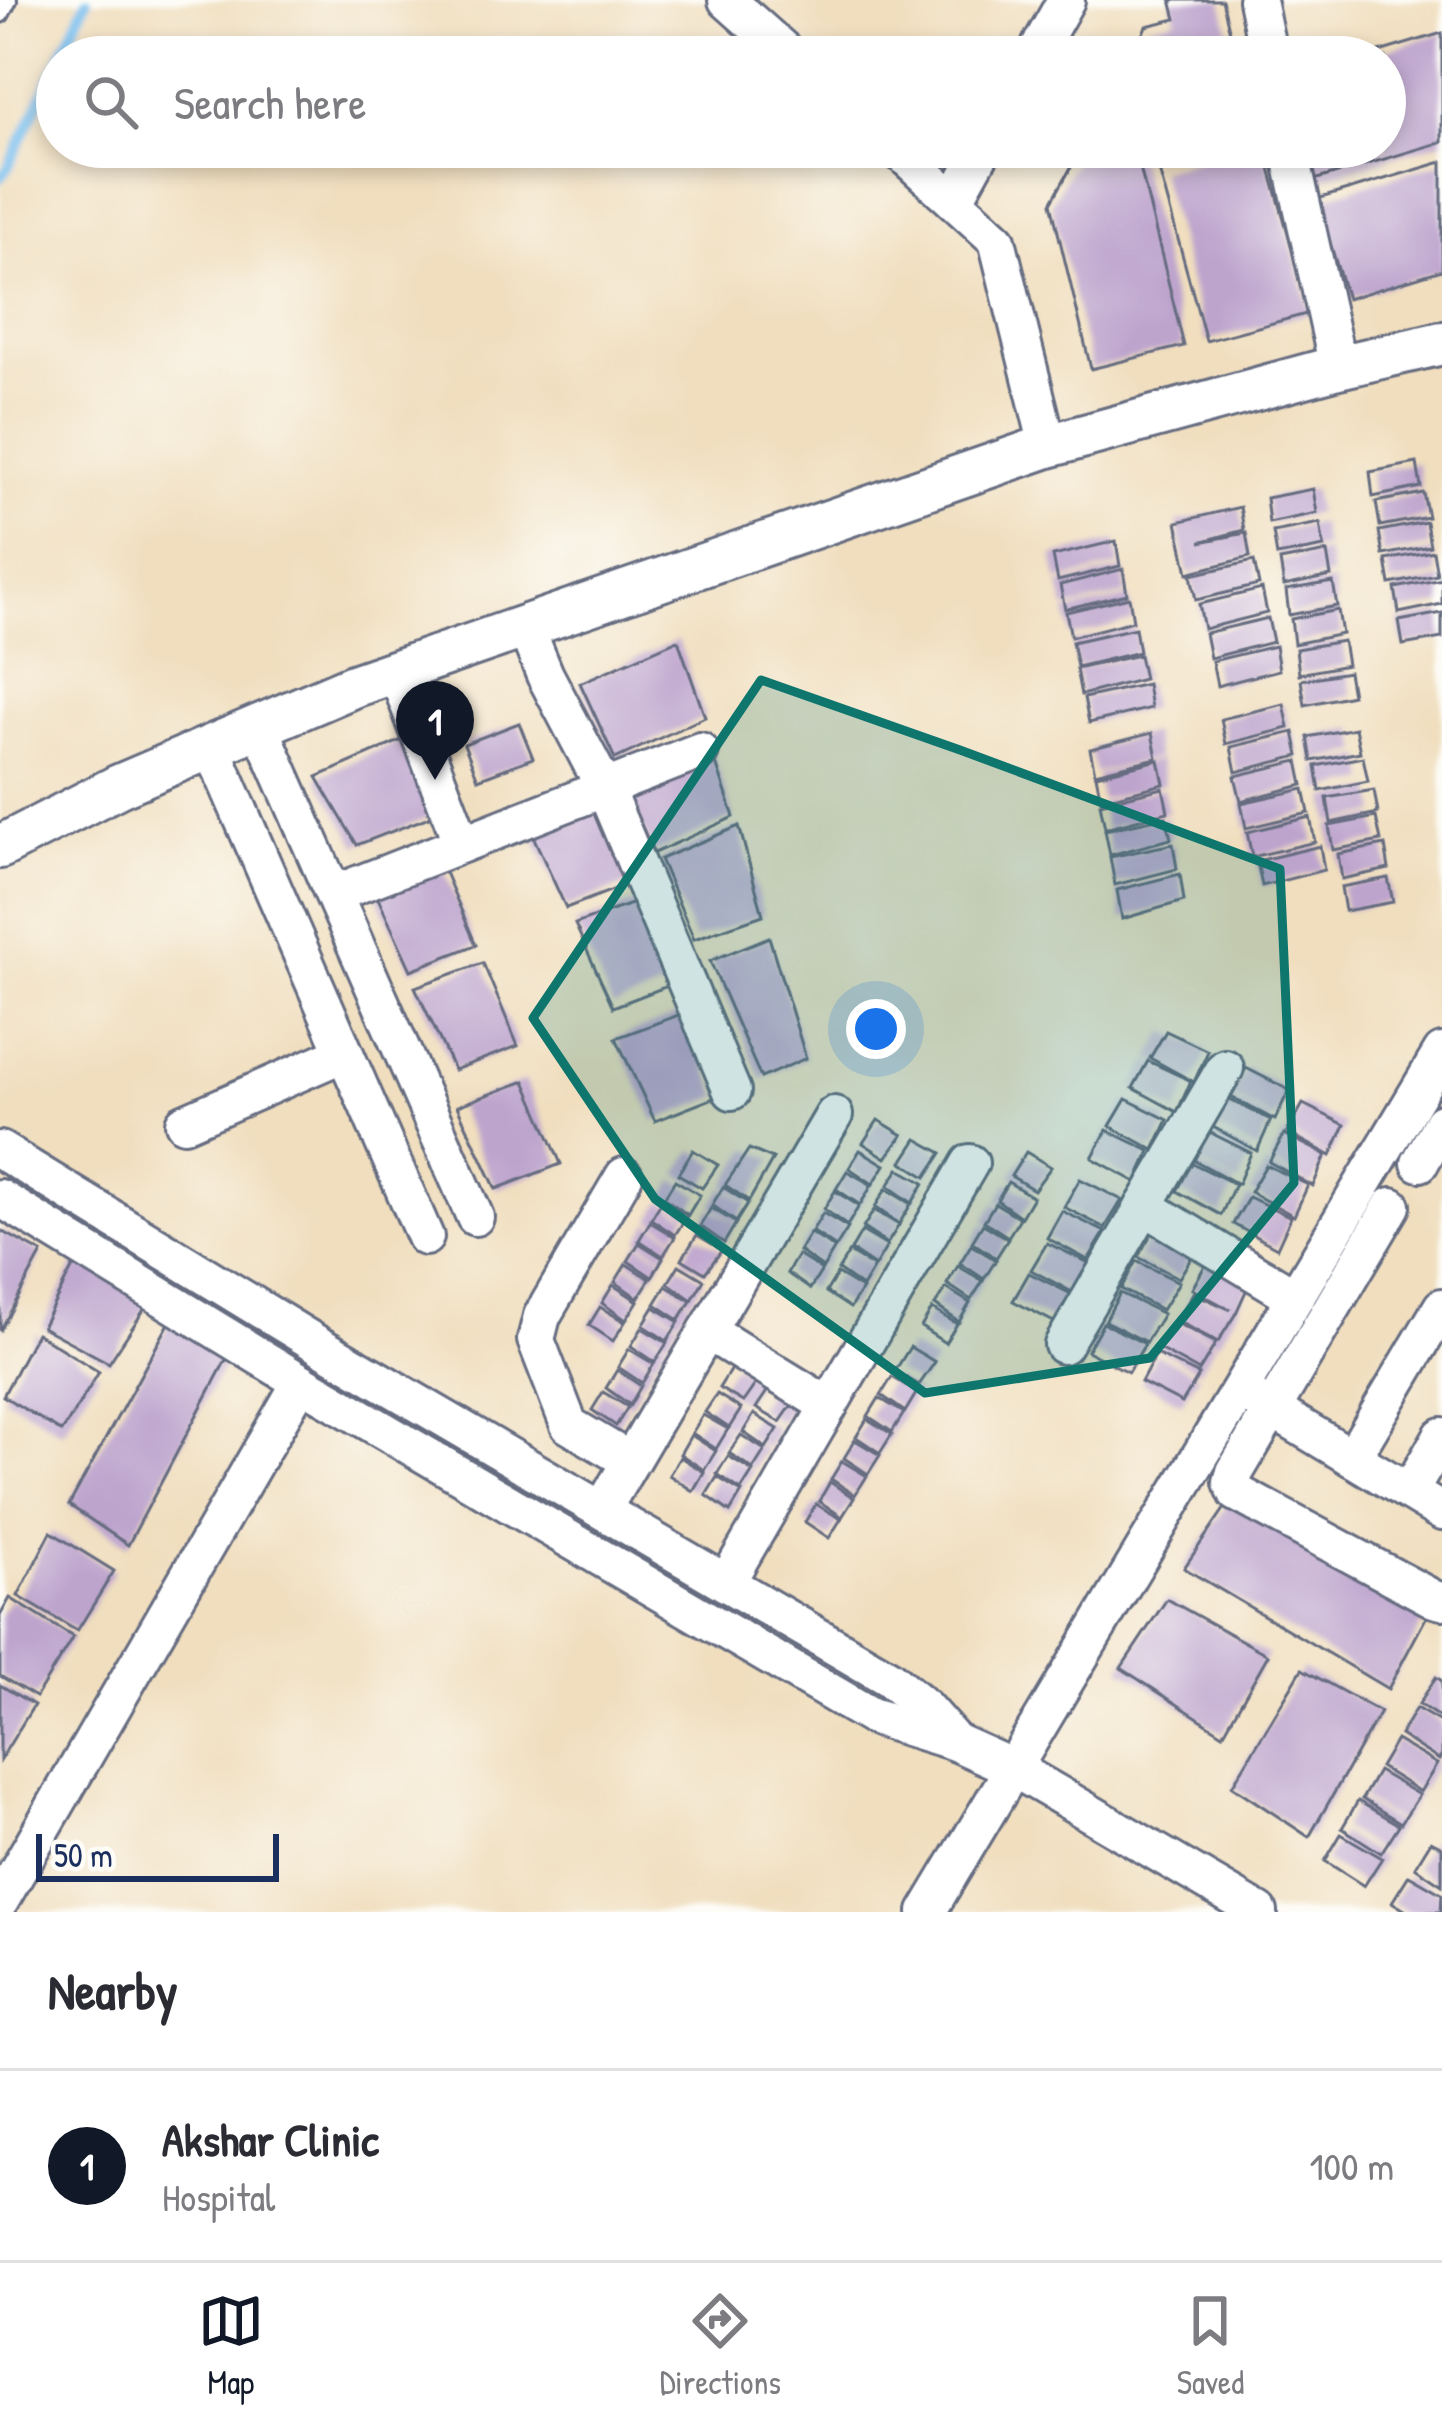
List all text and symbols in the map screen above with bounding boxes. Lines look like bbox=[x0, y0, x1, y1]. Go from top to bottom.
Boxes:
search box bbox=[36, 36, 1406, 168]
icon: search bbox=[78, 69, 144, 135]
text: Search here bbox=[174, 72, 366, 133]
pin: 1 bbox=[396, 681, 474, 780]
your location bbox=[846, 999, 906, 1059]
scale bar bbox=[36, 1828, 279, 1881]
text: 50 m bbox=[54, 1833, 113, 1877]
text: Nearby bbox=[48, 1956, 178, 2025]
text: Akshar Clinic bbox=[162, 2109, 379, 2170]
text: 1 bbox=[80, 2139, 94, 2192]
text: 100 m bbox=[1309, 2139, 1394, 2192]
text: Hospital bbox=[162, 2170, 276, 2223]
tab: Map bbox=[198, 2288, 264, 2404]
tab: Directions bbox=[660, 2288, 781, 2404]
tab: Saved bbox=[1177, 2288, 1244, 2404]

